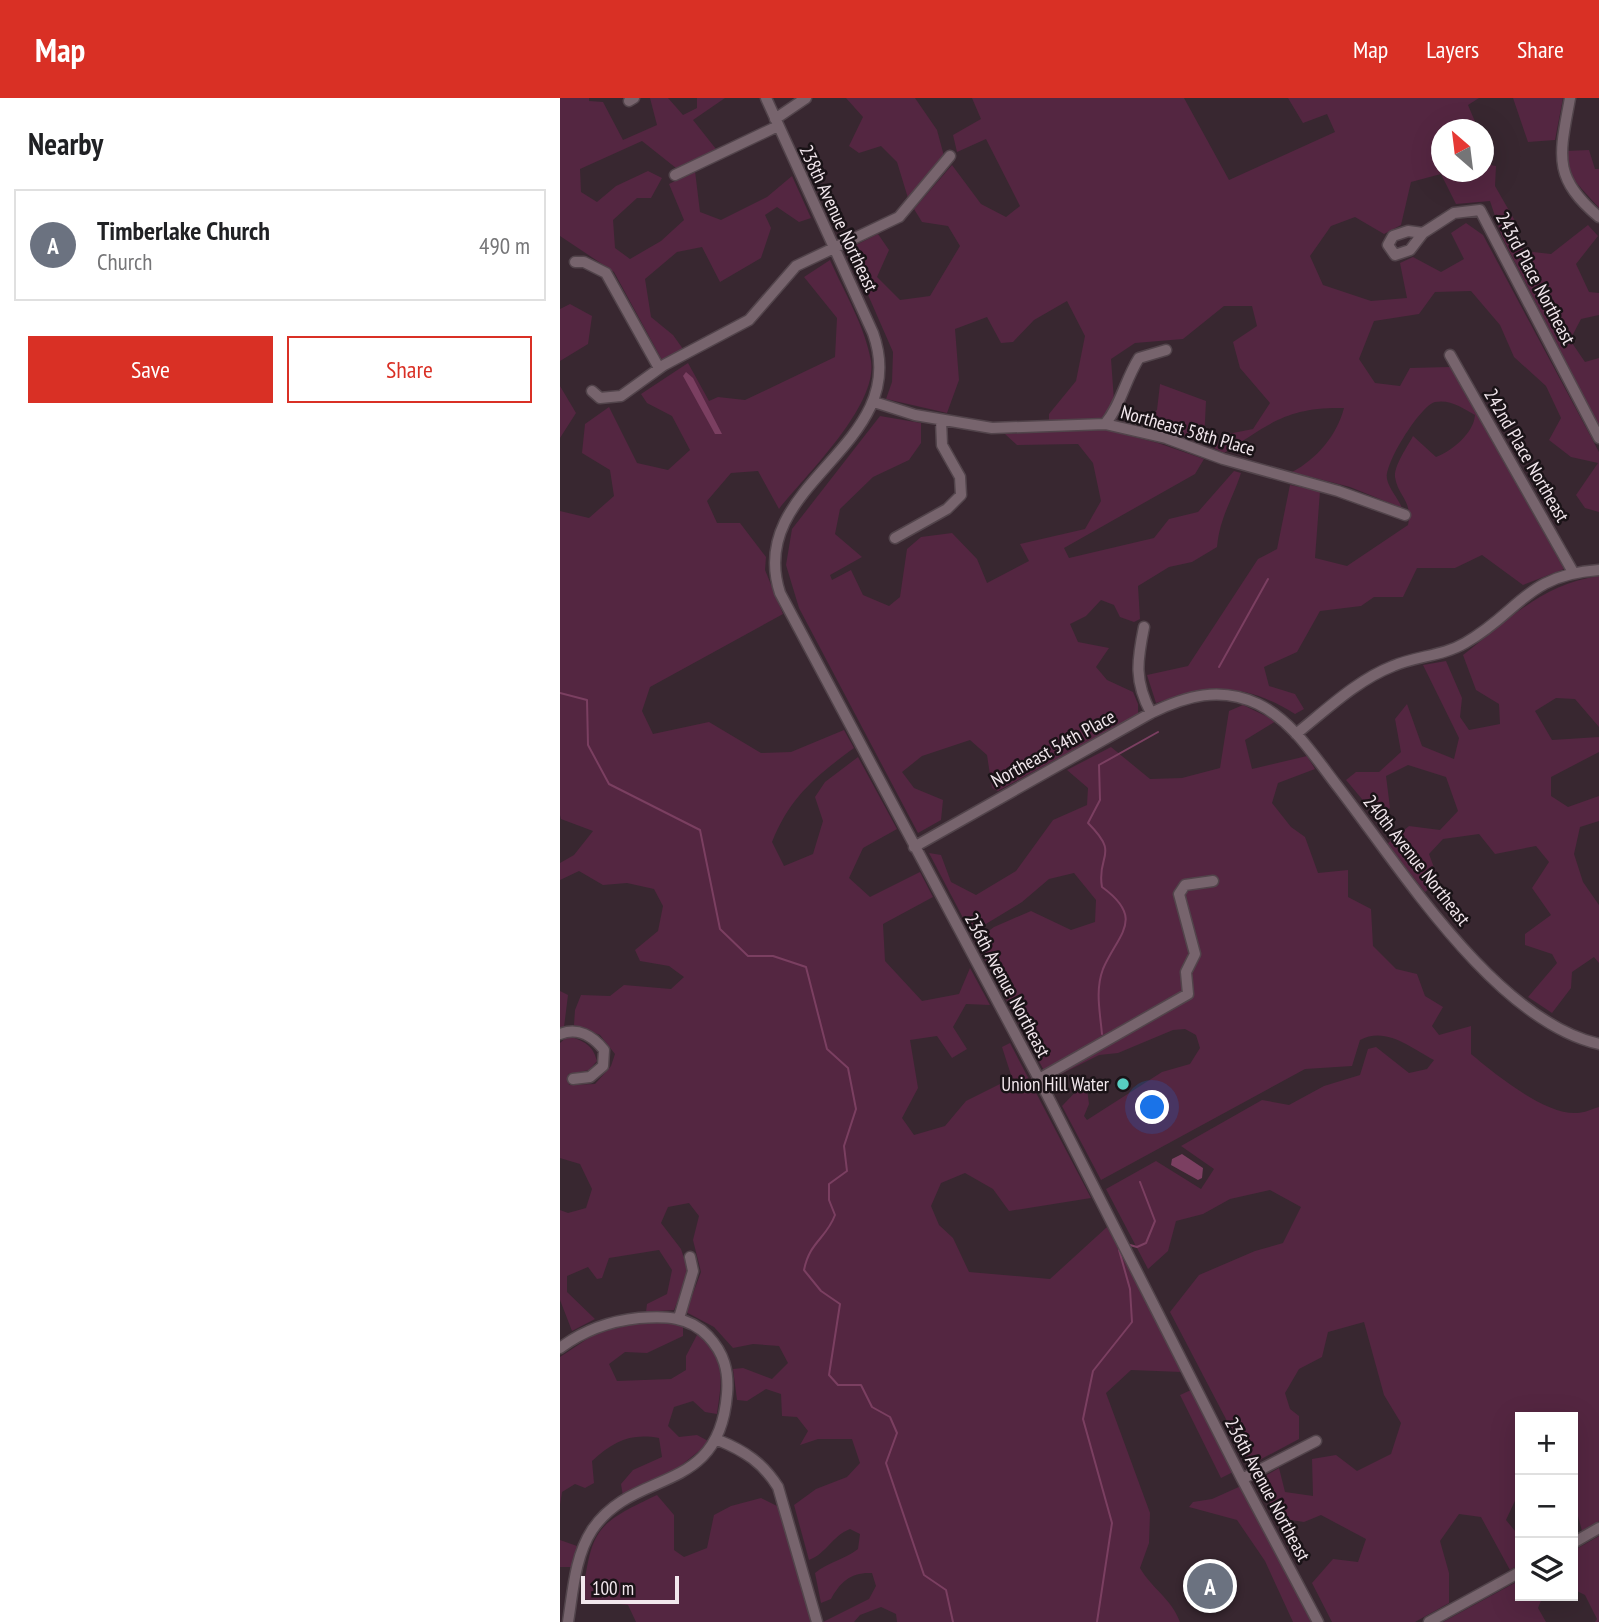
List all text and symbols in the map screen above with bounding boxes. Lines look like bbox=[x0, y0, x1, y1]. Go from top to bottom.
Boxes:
text: Map bbox=[35, 28, 85, 71]
text: Map bbox=[1353, 34, 1388, 65]
text: Layers bbox=[1426, 34, 1479, 65]
text: Share bbox=[1517, 34, 1564, 65]
north arrow bbox=[1431, 119, 1494, 182]
text: Nearby bbox=[28, 124, 103, 163]
street label: 238th Avenue Northeast bbox=[794, 141, 884, 296]
street label: 243rd Place Northeast bbox=[1491, 208, 1581, 349]
text: Timberlake Church bbox=[97, 214, 270, 247]
text: A bbox=[47, 231, 59, 260]
text: 490 m bbox=[479, 231, 530, 260]
text: Church bbox=[97, 247, 152, 276]
button: Save bbox=[28, 336, 273, 403]
button: Share bbox=[287, 336, 532, 403]
street label: 242nd Place Northeast bbox=[1479, 384, 1575, 527]
street label: Northeast 58th Place bbox=[1118, 399, 1258, 461]
street label: Northeast 54th Place bbox=[987, 704, 1119, 792]
street label: 240th Avenue Northeast bbox=[1358, 790, 1476, 931]
street label: 236th Avenue Northeast bbox=[960, 909, 1056, 1062]
place label: Union Hill Water bbox=[1001, 1072, 1110, 1096]
marker: Union Hill Water bbox=[1115, 1076, 1131, 1092]
your location bbox=[1135, 1090, 1169, 1124]
map controls bbox=[1515, 1412, 1578, 1601]
button: + bbox=[1515, 1412, 1578, 1475]
street label: 236th Avenue Northeast bbox=[1220, 1413, 1316, 1566]
button: − bbox=[1515, 1475, 1578, 1538]
button: layers bbox=[1515, 1538, 1578, 1601]
pin: A bbox=[1187, 1560, 1233, 1612]
scale bar bbox=[581, 1573, 679, 1605]
text: 100 m bbox=[592, 1576, 634, 1600]

